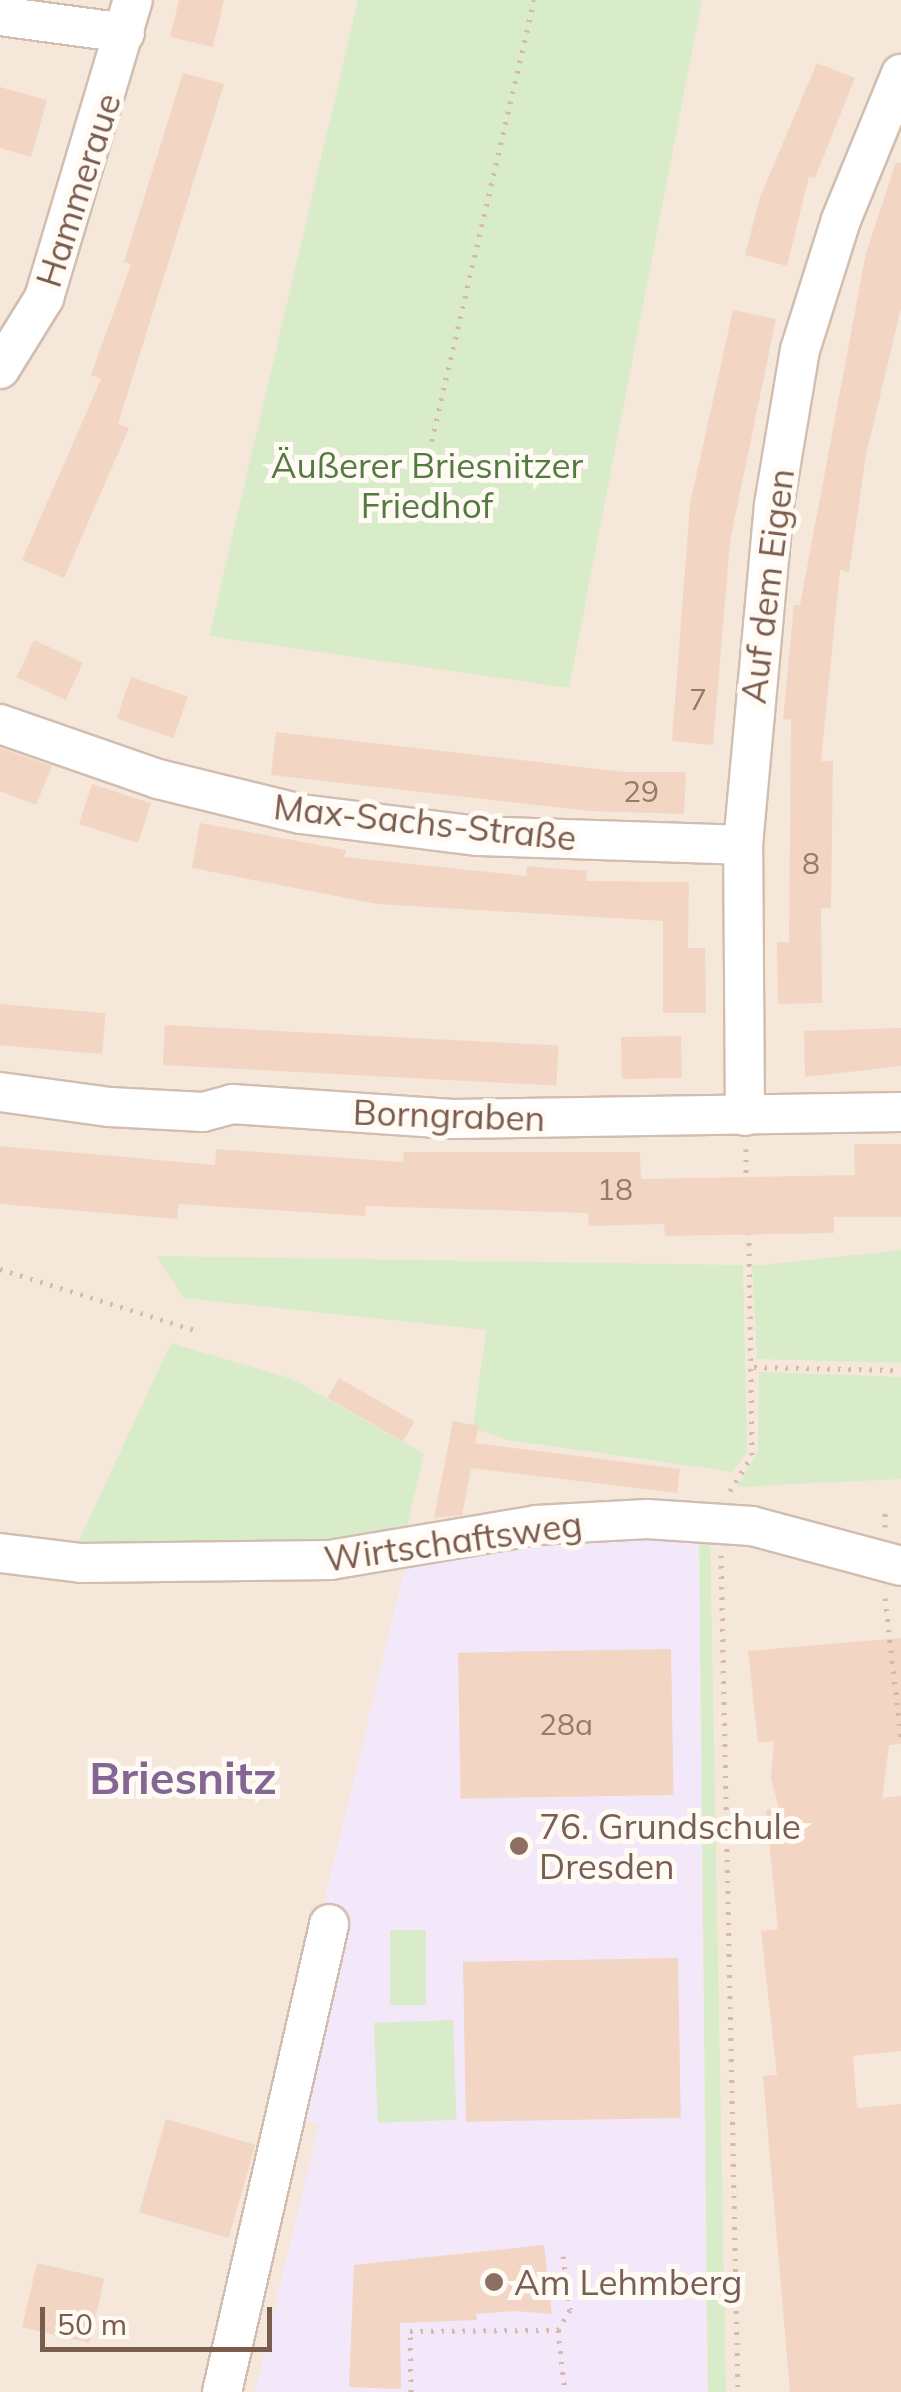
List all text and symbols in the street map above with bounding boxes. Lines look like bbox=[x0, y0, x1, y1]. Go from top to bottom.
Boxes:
street label: Hammeraue bbox=[27, 88, 129, 292]
park label: Äußerer Briesnitzer Friedhof bbox=[271, 444, 583, 526]
street label: Auf dem Eigen bbox=[732, 466, 802, 706]
house number: 7 bbox=[689, 681, 707, 717]
house number: 29 bbox=[623, 773, 659, 809]
street label: Max-Sachs-Straße bbox=[272, 785, 578, 859]
house number: 8 bbox=[802, 845, 820, 881]
street label: Borngraben bbox=[352, 1091, 546, 1139]
house number: 18 bbox=[597, 1171, 633, 1207]
street label: Wirtschaftsweg bbox=[321, 1502, 585, 1580]
house number: 28a bbox=[539, 1706, 593, 1742]
district label: Briesnitz bbox=[89, 1751, 277, 1805]
place label: 76. Grundschule Dresden bbox=[539, 1805, 801, 1887]
marker: 76. Grundschule Dresden bbox=[508, 1835, 530, 1857]
place label: Am Lehmberg bbox=[514, 2261, 742, 2303]
marker: Am Lehmberg bbox=[483, 2271, 505, 2293]
scale bar bbox=[45, 2287, 278, 2349]
text: 50 m bbox=[57, 2305, 127, 2343]

